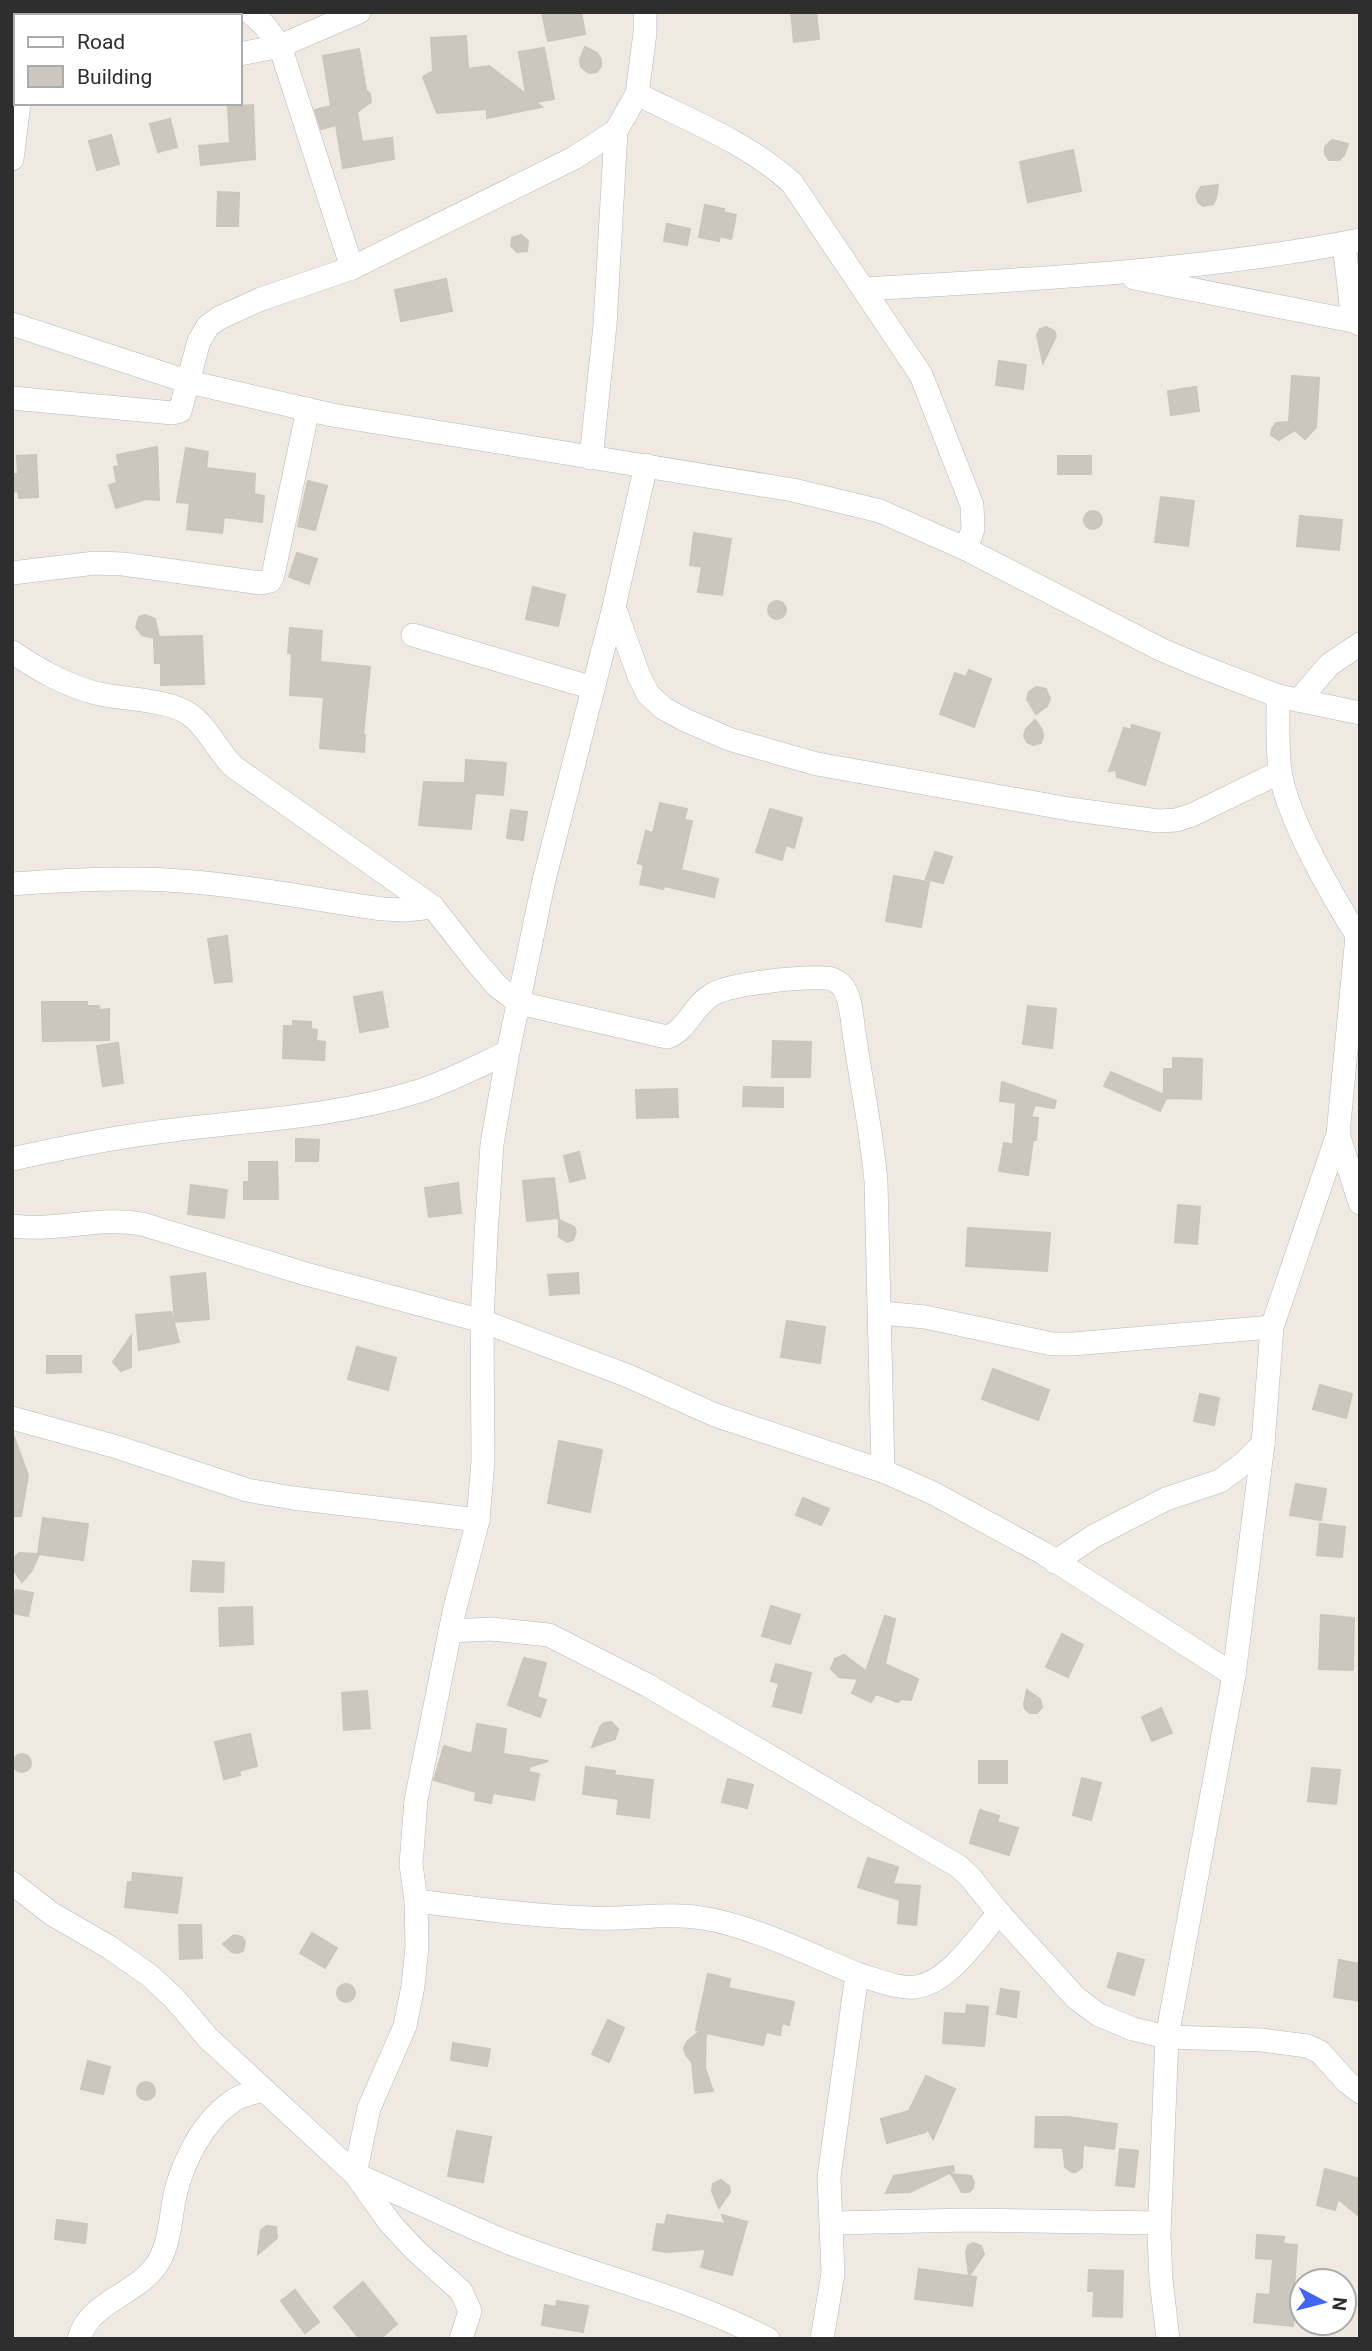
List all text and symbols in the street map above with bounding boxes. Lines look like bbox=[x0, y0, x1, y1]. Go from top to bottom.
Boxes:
legend bbox=[14, 14, 242, 105]
text: Road bbox=[77, 30, 125, 54]
text: Building bbox=[77, 65, 152, 89]
north arrow bbox=[1288, 2267, 1358, 2337]
text: N bbox=[1327, 2296, 1352, 2312]

